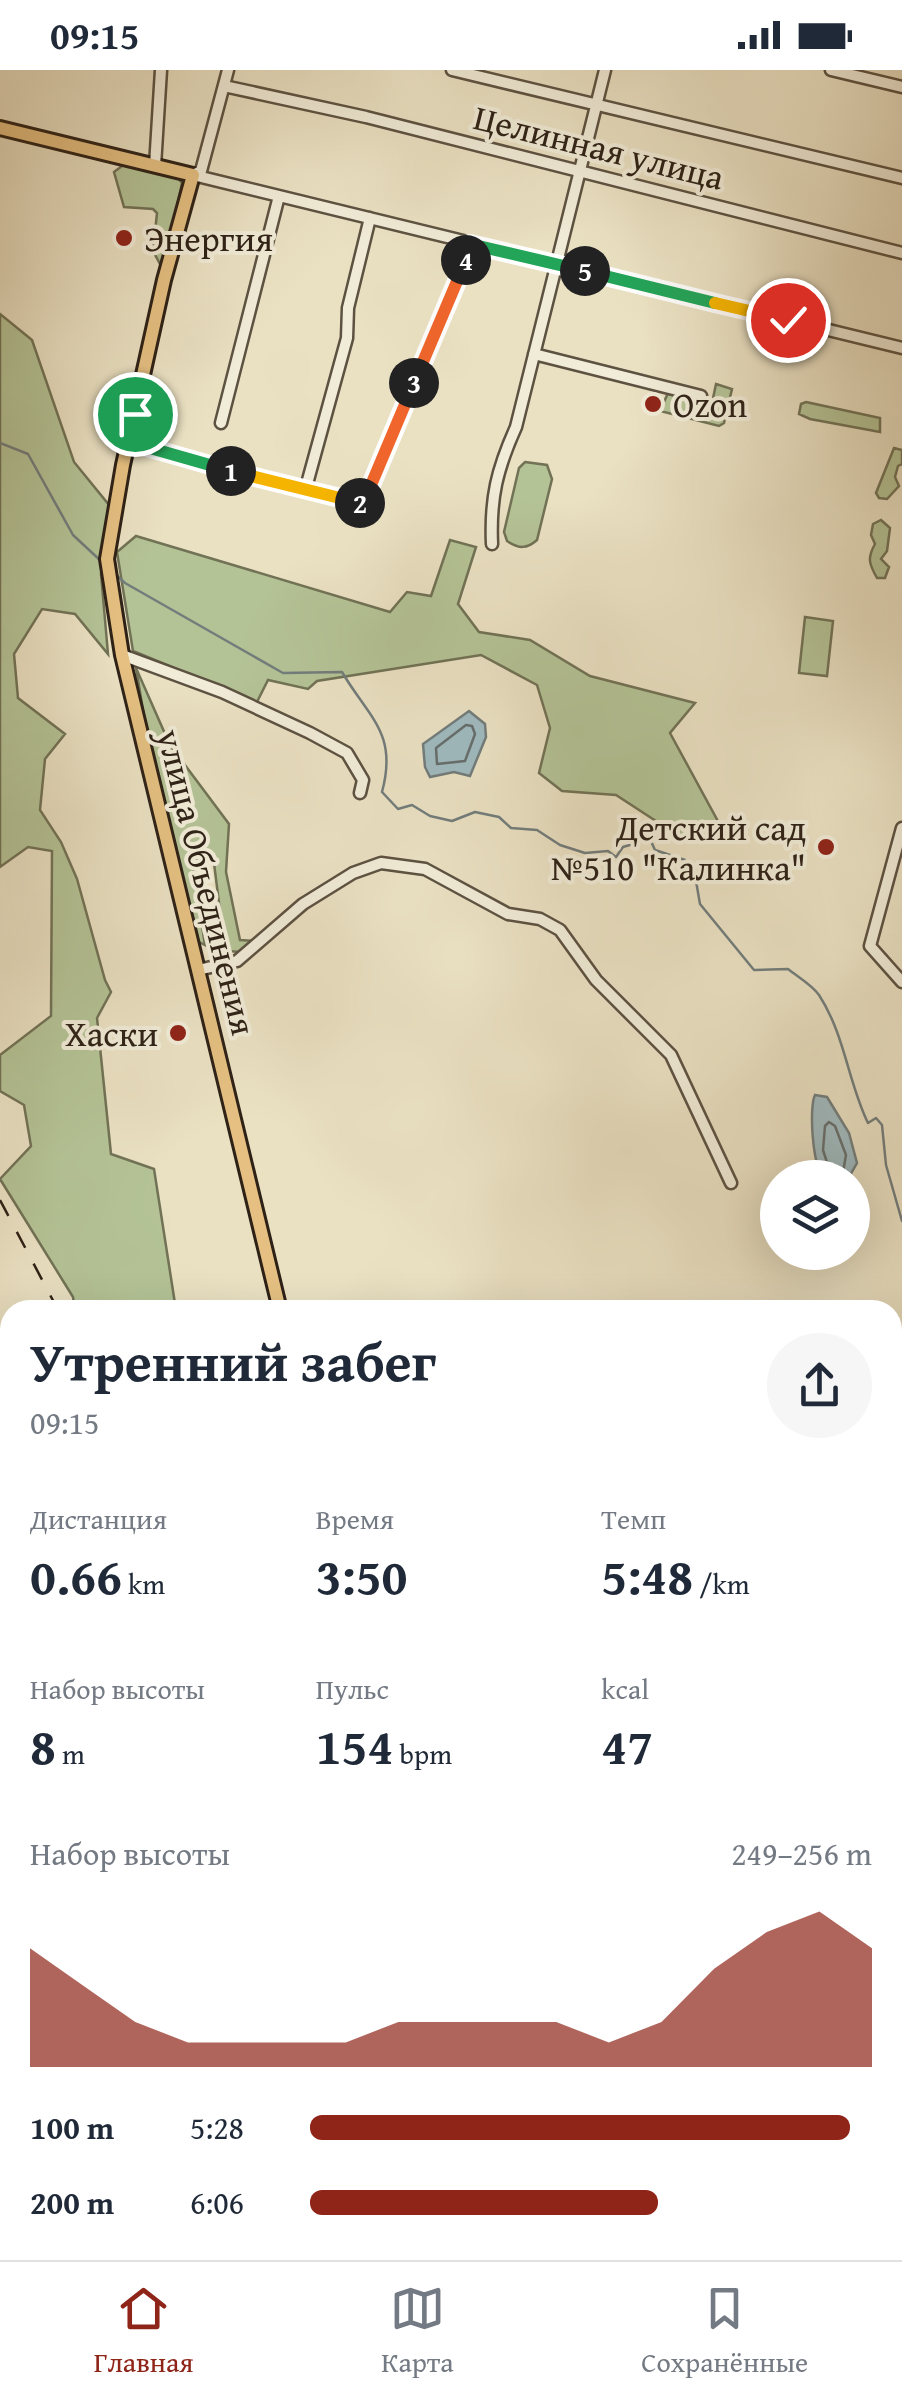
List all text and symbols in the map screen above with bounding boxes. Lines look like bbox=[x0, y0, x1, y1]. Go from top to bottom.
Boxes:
text: 09:15 bbox=[50, 7, 140, 63]
street label: Целинная улица bbox=[469, 91, 730, 203]
place label: Энергия bbox=[144, 213, 273, 264]
marker: Энергия bbox=[113, 227, 135, 249]
pin: 4 bbox=[441, 235, 491, 285]
text: 4 bbox=[459, 239, 473, 280]
pin: 5 bbox=[560, 246, 610, 296]
text: 5 bbox=[578, 250, 592, 291]
pin bbox=[746, 278, 831, 363]
icon: check bbox=[761, 293, 816, 348]
pin: 3 bbox=[389, 358, 439, 408]
text: 3 bbox=[407, 362, 421, 403]
pin bbox=[93, 372, 178, 457]
place label: Ozon bbox=[673, 379, 747, 430]
icon: arrive bbox=[108, 387, 163, 442]
marker: Ozon bbox=[642, 393, 664, 415]
pin: 1 bbox=[206, 446, 256, 496]
text: 1 bbox=[224, 450, 238, 491]
pin: 2 bbox=[335, 478, 385, 528]
text: 2 bbox=[353, 482, 367, 523]
street label: улица Объединения bbox=[144, 723, 270, 1040]
place label: Детский сад №510 "Калинка" bbox=[550, 802, 806, 893]
marker: Детский сад №510 "Калинка" bbox=[815, 836, 837, 858]
place label: Хаски bbox=[65, 1008, 158, 1059]
marker: Хаски bbox=[167, 1022, 189, 1044]
map controls bbox=[760, 1160, 870, 1270]
button: layers bbox=[760, 1160, 870, 1270]
text: Утренний забег bbox=[30, 1321, 436, 1401]
button: share bbox=[767, 1333, 872, 1438]
text: 09:15 bbox=[30, 1399, 99, 1446]
text: Дистанция bbox=[30, 1498, 167, 1539]
text: Время bbox=[316, 1498, 394, 1539]
text: Темп bbox=[601, 1498, 666, 1539]
text: 0.66 bbox=[30, 1539, 122, 1612]
text: 3:50 bbox=[316, 1539, 408, 1612]
text: 5:48 bbox=[601, 1539, 693, 1612]
text: km bbox=[122, 1563, 165, 1604]
text: /km bbox=[693, 1563, 750, 1604]
text: Набор высоты bbox=[30, 1668, 205, 1709]
text: Пульс bbox=[316, 1668, 389, 1709]
text: kcal bbox=[601, 1668, 649, 1709]
text: 8 bbox=[30, 1709, 56, 1782]
text: 154 bbox=[316, 1709, 393, 1782]
text: 47 bbox=[601, 1709, 653, 1782]
text: m bbox=[56, 1733, 85, 1774]
text: bpm bbox=[393, 1733, 452, 1774]
text: Набор высоты bbox=[30, 1830, 230, 1877]
text: 249–256 m bbox=[731, 1830, 872, 1877]
text: 100 m bbox=[30, 2104, 114, 2151]
text: 5:28 bbox=[190, 2104, 244, 2151]
text: 200 m bbox=[30, 2179, 114, 2226]
text: 6:06 bbox=[190, 2179, 244, 2226]
tab: Главная bbox=[94, 2281, 194, 2382]
tab: Карта bbox=[381, 2281, 454, 2382]
tab: Сохранённые bbox=[641, 2281, 808, 2382]

